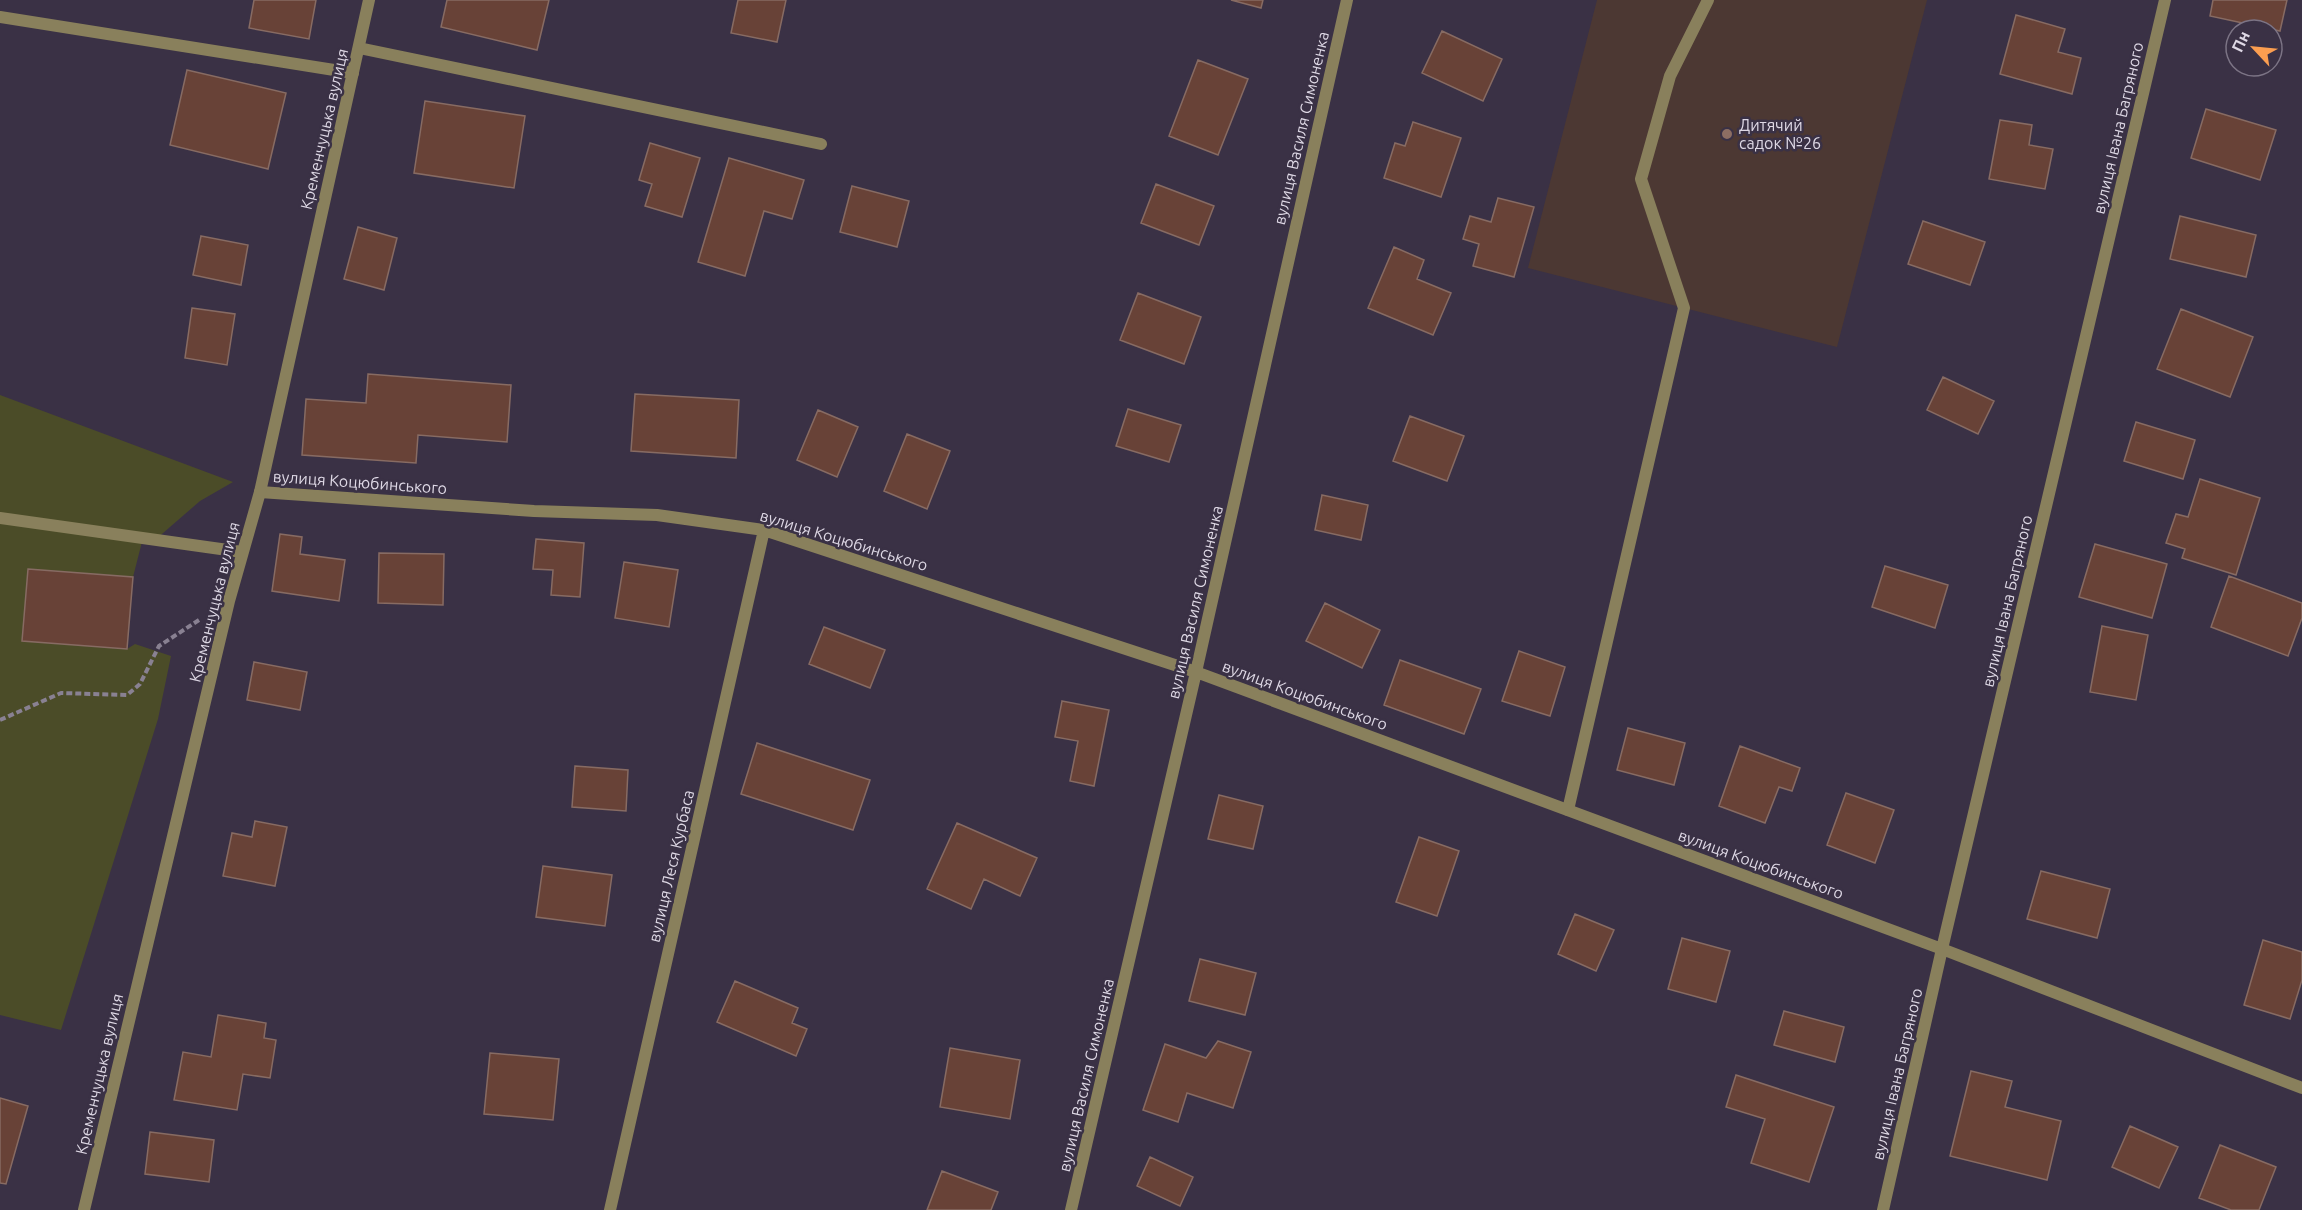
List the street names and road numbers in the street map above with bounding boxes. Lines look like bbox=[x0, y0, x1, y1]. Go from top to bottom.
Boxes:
street label: вулиця Василя Симоненка bbox=[1270, 30, 1332, 226]
street label: вулиця Івана Багряного bbox=[2089, 40, 2147, 216]
street label: Кременчуцька вулиця bbox=[297, 47, 351, 211]
street label: вулиця Коцюбинського bbox=[272, 467, 448, 497]
street label: вулиця Василя Симоненка bbox=[1164, 504, 1226, 700]
street label: вулиця Коцюбинського bbox=[758, 506, 930, 574]
street label: вулиця Івана Багряного bbox=[1978, 513, 2036, 689]
street label: Кременчуцька вулиця bbox=[185, 520, 243, 684]
street label: вулиця Коцюбинського bbox=[1220, 657, 1390, 733]
street label: вулиця Леся Курбаса bbox=[645, 788, 697, 944]
street label: вулиця Коцюбинського bbox=[1676, 826, 1846, 902]
street label: вулиця Василя Симоненка bbox=[1055, 977, 1117, 1173]
street label: вулиця Івана Багряного bbox=[1868, 986, 1926, 1162]
street label: Кременчуцька вулиця bbox=[72, 992, 126, 1156]

